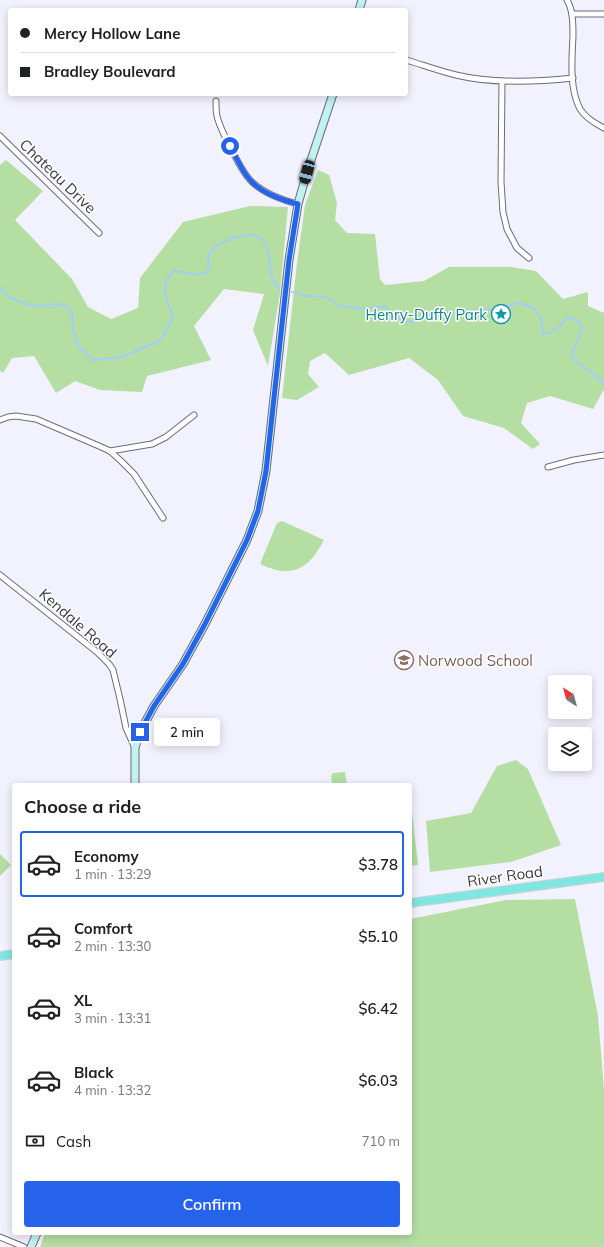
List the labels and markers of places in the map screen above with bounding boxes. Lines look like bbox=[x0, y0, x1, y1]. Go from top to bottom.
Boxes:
place icon: Henry-Duffy Park bbox=[490, 303, 512, 325]
place label: Henry-Duffy Park bbox=[365, 305, 487, 324]
school or university icon: Norwood School bbox=[393, 649, 415, 671]
place label: Norwood School bbox=[418, 651, 533, 670]

